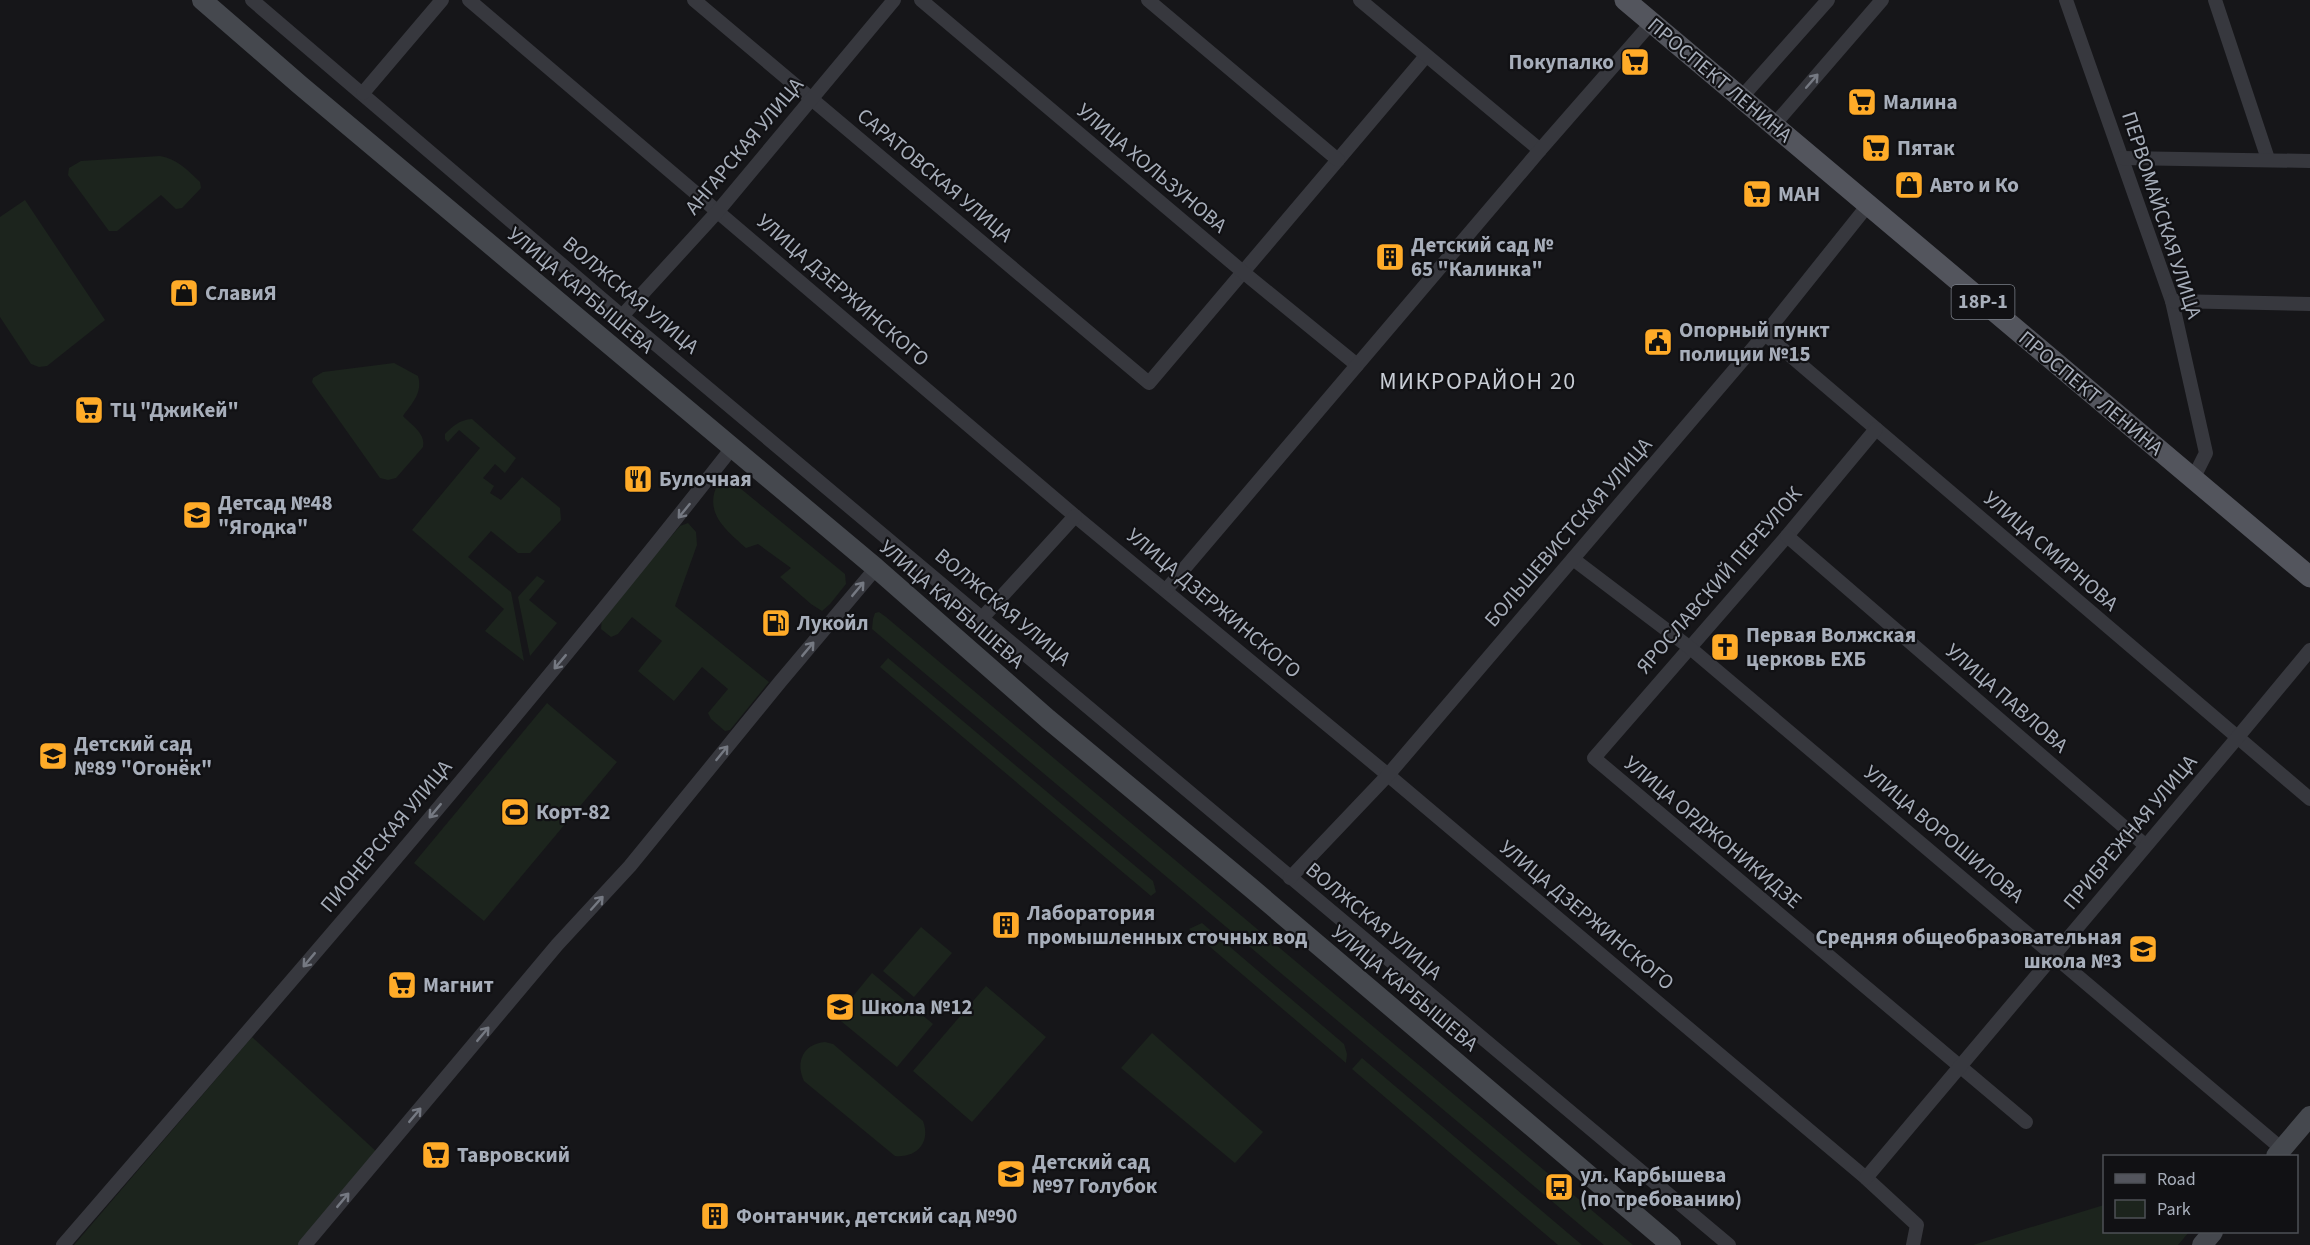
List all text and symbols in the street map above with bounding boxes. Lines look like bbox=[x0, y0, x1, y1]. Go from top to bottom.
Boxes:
street label: ПРОСПЕКТ ЛЕНИНА bbox=[1641, 10, 1799, 150]
supermarket icon: Покупалко bbox=[1619, 46, 1651, 78]
place label: Покупалко bbox=[1509, 47, 1614, 77]
street label: АНГАРСКАЯ УЛИЦА bbox=[678, 70, 811, 221]
one-way arrow bbox=[1805, 74, 1819, 89]
supermarket icon: Малина bbox=[1846, 86, 1878, 118]
place label: Малина bbox=[1883, 87, 1958, 117]
street label: УЛИЦА ХОЛЬЗУНОВА bbox=[1070, 96, 1234, 240]
street label: САРАТОВСКАЯ УЛИЦА bbox=[851, 101, 1020, 250]
street label: ПЕРВОМАЙСКАЯ УЛИЦА bbox=[2114, 107, 2210, 323]
supermarket icon: Пятак bbox=[1860, 132, 1892, 164]
place label: Пятак bbox=[1897, 133, 1955, 163]
shop icon: Авто и Ко bbox=[1893, 169, 1925, 201]
place label: Авто и Ко bbox=[1929, 170, 2019, 200]
supermarket icon: МАН bbox=[1741, 178, 1773, 210]
place label: МАН bbox=[1778, 179, 1820, 209]
street label: УЛИЦА ДЗЕРЖИНСКОГО bbox=[750, 207, 936, 373]
street label: УЛИЦА КАРБЫШЕВА bbox=[501, 220, 661, 361]
street label: ВОЛЖСКАЯ УЛИЦА bbox=[556, 229, 706, 361]
place label: Детский сад № 65 "Калинка" bbox=[1411, 230, 1553, 284]
building icon: Детский сад № 65 "Калинка" bbox=[1374, 241, 1406, 273]
shop icon: СлавиЯ bbox=[168, 277, 200, 309]
place label: СлавиЯ bbox=[205, 278, 277, 308]
road number: 18Р-1 bbox=[1952, 285, 2014, 319]
place label: Опорный пункт полиции №15 bbox=[1679, 315, 1830, 369]
street label: ПРОСПЕКТ ЛЕНИНА bbox=[2012, 323, 2170, 463]
public building icon: Опорный пункт полиции №15 bbox=[1642, 326, 1674, 358]
district label: МИКРОРАЙОН 20 bbox=[1379, 364, 1577, 399]
supermarket icon: ТЦ "ДжиКей" bbox=[73, 394, 105, 426]
place label: ТЦ "ДжиКей" bbox=[110, 395, 239, 425]
street label: БОЛЬШЕВИСТСКАЯ УЛИЦА bbox=[1477, 430, 1659, 633]
restaurant icon: Булочная bbox=[622, 463, 654, 495]
place label: Булочная bbox=[659, 464, 752, 494]
street label: ЯРОСЛАВСКИЙ ПЕРЕУЛОК bbox=[1629, 479, 1809, 680]
street label: УЛИЦА СМИРНОВА bbox=[1977, 484, 2125, 618]
place label: Детсад №48 "Ягодка" bbox=[218, 488, 333, 542]
school or university icon: Детсад №48 "Ягодка" bbox=[181, 499, 213, 531]
one-way arrow bbox=[677, 503, 690, 519]
street label: УЛИЦА ДЗЕРЖИНСКОГО bbox=[1120, 521, 1308, 685]
street label: УЛИЦА КАРБЫШЕВА bbox=[873, 533, 1031, 676]
street label: ВОЛЖСКАЯ УЛИЦА bbox=[928, 541, 1078, 673]
one-way arrow bbox=[852, 581, 865, 597]
fuel station icon: Лукойл bbox=[760, 607, 792, 639]
place label: Лукойл bbox=[796, 608, 869, 638]
place label: Первая Волжская церковь ЕХБ bbox=[1746, 620, 1916, 674]
church icon: Первая Волжская церковь ЕХБ bbox=[1709, 631, 1741, 663]
street label: УЛИЦА ПАВЛОВА bbox=[1939, 636, 2075, 760]
one-way arrow bbox=[801, 641, 814, 657]
one-way arrow bbox=[554, 654, 567, 670]
place label: Детский сад №89 "Огонёк" bbox=[74, 729, 212, 783]
school or university icon: Детский сад №89 "Огонёк" bbox=[37, 740, 69, 772]
one-way arrow bbox=[715, 746, 729, 761]
street label: ПРИБРЕЖНАЯ УЛИЦА bbox=[2056, 747, 2204, 916]
street label: УЛИЦА ОРДЖОНИКИДЗЕ bbox=[1618, 749, 1808, 915]
street label: ПИОНЕРСКАЯ УЛИЦА bbox=[313, 753, 459, 919]
street label: УЛИЦА ВОРОШИЛОВА bbox=[1857, 758, 2031, 910]
sports icon: Корт-82 bbox=[499, 796, 531, 828]
place label: Корт-82 bbox=[536, 797, 610, 827]
one-way arrow bbox=[428, 803, 441, 819]
street label: УЛИЦА ДЗЕРЖИНСКОГО bbox=[1493, 833, 1681, 997]
street label: ВОЛЖСКАЯ УЛИЦА bbox=[1299, 855, 1449, 987]
one-way arrow bbox=[590, 895, 604, 910]
place label: Лаборатория промышленных сточных вод bbox=[1026, 898, 1308, 952]
building icon: Лаборатория промышленных сточных вод bbox=[990, 909, 1022, 941]
street label: УЛИЦА КАРБЫШЕВА bbox=[1325, 918, 1485, 1059]
place label: Средняя общеобразовательная школа №3 bbox=[1815, 922, 2122, 976]
school or university icon: Средняя общеобразовательная школа №3 bbox=[2127, 933, 2159, 965]
one-way arrow bbox=[302, 952, 315, 968]
supermarket icon: Магнит bbox=[386, 969, 418, 1001]
place label: Магнит bbox=[423, 970, 494, 1000]
school or university icon: Школа №12 bbox=[824, 991, 856, 1023]
place label: Школа №12 bbox=[861, 992, 973, 1022]
one-way arrow bbox=[477, 1026, 490, 1042]
one-way arrow bbox=[408, 1107, 421, 1123]
supermarket icon: Тавровский bbox=[420, 1139, 452, 1171]
place label: Тавровский bbox=[457, 1140, 570, 1170]
place label: Детский сад №97 Голубок bbox=[1032, 1147, 1158, 1201]
legend bbox=[2103, 1155, 2298, 1233]
school or university icon: Детский сад №97 Голубок bbox=[995, 1158, 1027, 1190]
place label: ул. Карбышева (по требованию) bbox=[1580, 1160, 1742, 1214]
text: Road bbox=[2157, 1167, 2196, 1192]
bus stop icon: ул. Карбышева (по требованию) bbox=[1543, 1171, 1575, 1203]
one-way arrow bbox=[336, 1193, 350, 1208]
text: Park bbox=[2157, 1197, 2191, 1222]
building icon: Фонтанчик, детский сад №90 bbox=[699, 1200, 731, 1232]
place label: Фонтанчик, детский сад №90 bbox=[736, 1201, 1017, 1231]

